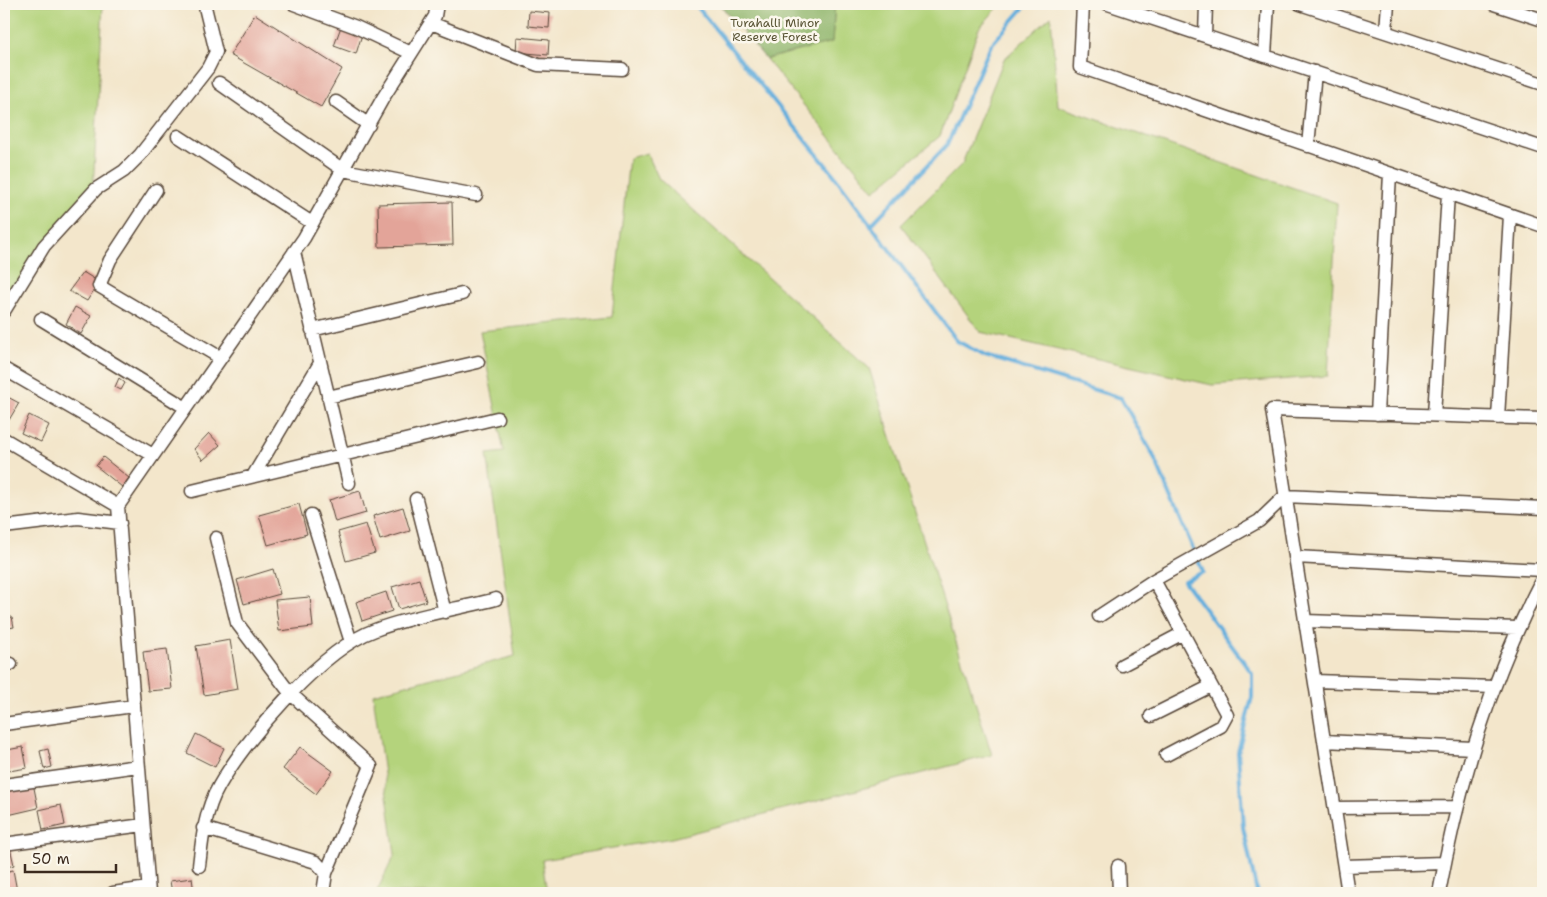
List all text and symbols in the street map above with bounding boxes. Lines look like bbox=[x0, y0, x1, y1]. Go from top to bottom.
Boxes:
park label: Turahalli Minor Reserve Forest bbox=[730, 15, 820, 45]
scale bar bbox=[25, 842, 116, 874]
text: 50 m bbox=[32, 849, 70, 869]

